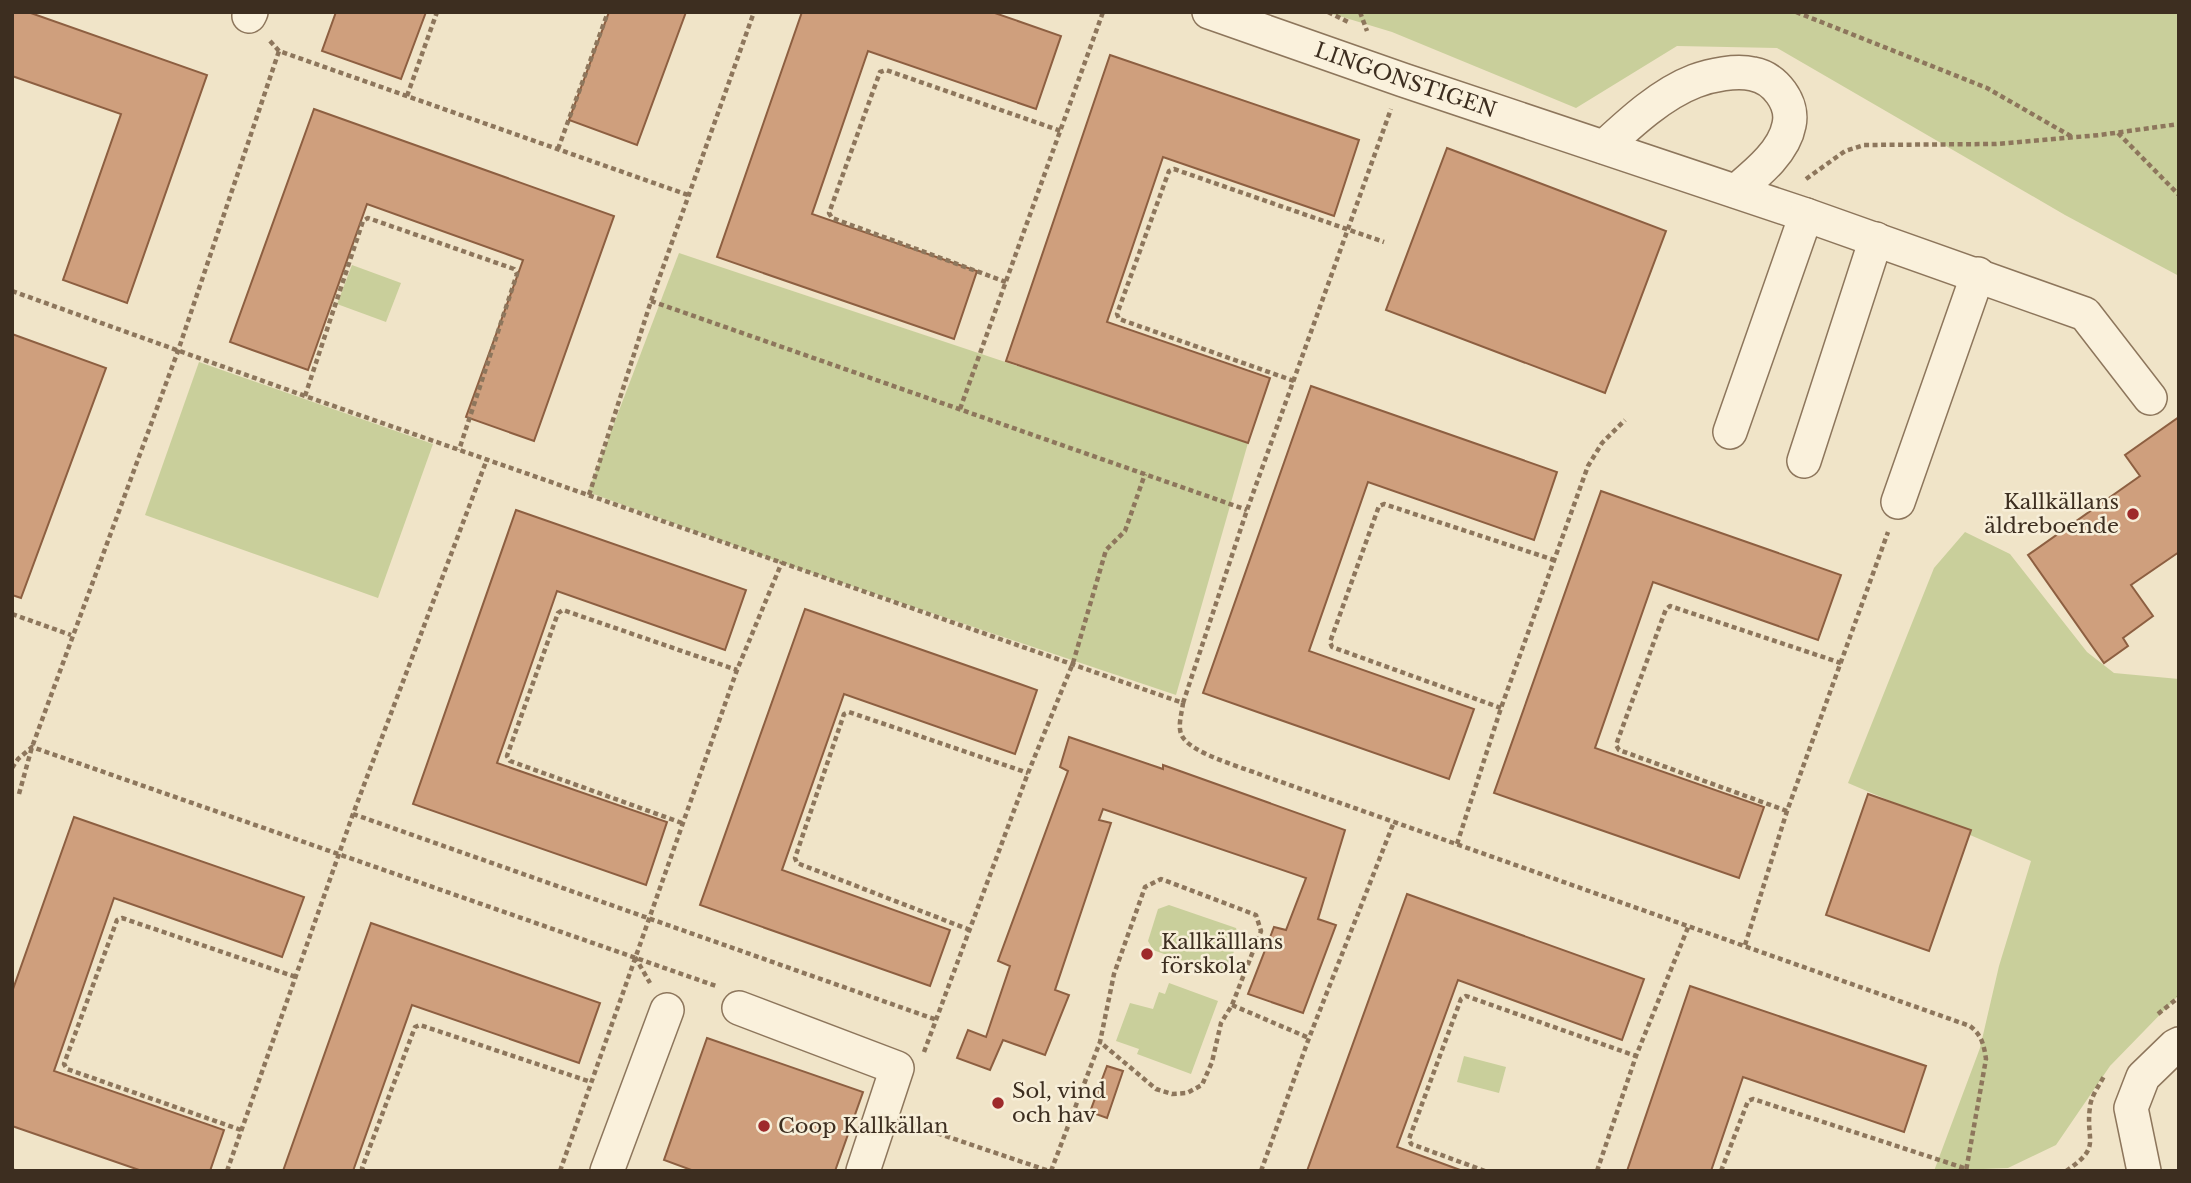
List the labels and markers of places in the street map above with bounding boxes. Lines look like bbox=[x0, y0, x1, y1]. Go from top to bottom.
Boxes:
place label: Kallkällans äldreboende bbox=[1984, 489, 2119, 539]
marker: Kallkällans äldreboende bbox=[2125, 506, 2141, 522]
place label: Kallkälllans förskola bbox=[1161, 929, 1283, 979]
marker: Kallkälllans förskola bbox=[1139, 946, 1155, 962]
place label: Sol, vind och hav bbox=[1012, 1078, 1106, 1128]
marker: Sol, vind och hav bbox=[990, 1095, 1006, 1111]
place label: Coop Kallkällan bbox=[778, 1113, 949, 1139]
marker: Coop Kallkällan bbox=[756, 1118, 772, 1134]

